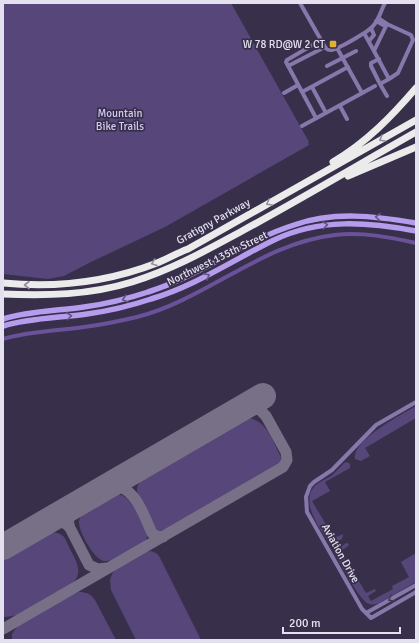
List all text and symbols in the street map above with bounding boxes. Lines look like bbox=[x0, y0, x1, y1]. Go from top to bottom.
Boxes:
place label: W 78 RD@W 2 CT bbox=[243, 38, 326, 51]
marker: W 78 RD@W 2 CT bbox=[328, 39, 338, 49]
park label: Mountain Bike Trails bbox=[96, 107, 144, 133]
one-way arrow bbox=[379, 135, 386, 142]
street label: Gratigny Parkway bbox=[174, 195, 253, 247]
one-way arrow bbox=[266, 198, 273, 205]
one-way arrow bbox=[375, 212, 381, 221]
one-way arrow bbox=[322, 221, 328, 230]
street label: Northwest 135th Street bbox=[165, 228, 270, 288]
one-way arrow bbox=[151, 259, 158, 267]
one-way arrow bbox=[202, 273, 210, 281]
one-way arrow bbox=[24, 281, 30, 289]
one-way arrow bbox=[121, 294, 128, 303]
one-way arrow bbox=[66, 312, 72, 321]
street label: Aviation Drive bbox=[319, 521, 362, 585]
one-way arrow bbox=[388, 594, 395, 601]
scale bar bbox=[283, 609, 400, 635]
text: 200 m bbox=[289, 616, 321, 631]

